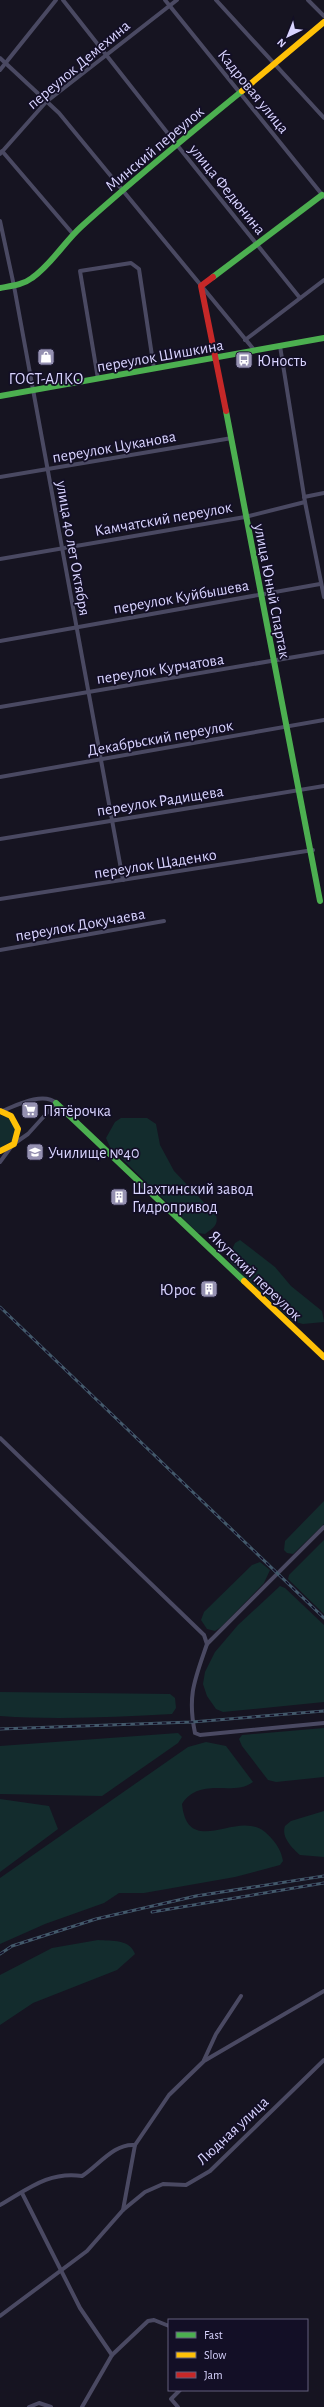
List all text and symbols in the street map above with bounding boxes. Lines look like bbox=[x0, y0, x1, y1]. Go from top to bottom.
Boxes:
north arrow bbox=[268, 16, 308, 56]
street label: переулок Демехина bbox=[24, 17, 134, 113]
text: N bbox=[275, 36, 288, 50]
street label: Кадровая улица bbox=[214, 47, 292, 137]
street label: Минский переулок bbox=[102, 103, 208, 195]
street label: улица Федюнина bbox=[185, 141, 268, 238]
street label: переулок Шишкина bbox=[96, 337, 225, 376]
shop icon: ГОСТ-АЛКО bbox=[36, 347, 56, 367]
bus stop icon: Юность bbox=[234, 350, 254, 370]
place label: Юность bbox=[257, 353, 307, 369]
place label: ГОСТ-АЛКО bbox=[8, 371, 84, 387]
street label: переулок Цуканова bbox=[51, 428, 177, 467]
street label: улица 40 лет Октября bbox=[52, 478, 93, 617]
street label: Камчатский переулок bbox=[93, 499, 234, 540]
street label: улица Юный Спартак bbox=[250, 522, 293, 661]
street label: переулок Куйбышева bbox=[112, 577, 251, 618]
street label: переулок Курчатова bbox=[95, 651, 225, 688]
street label: Декабрьский переулок bbox=[86, 717, 235, 760]
street label: переулок Радищева bbox=[96, 783, 225, 820]
street label: переулок Щаденко bbox=[93, 846, 218, 883]
street label: переулок Докучаева bbox=[14, 906, 147, 945]
supermarket icon: Пятёрочка bbox=[20, 1100, 40, 1120]
place label: Пятёрочка bbox=[43, 1103, 111, 1119]
school or university icon: Училище №40 bbox=[25, 1142, 45, 1162]
place label: Училище №40 bbox=[48, 1145, 139, 1161]
place label: Шахтинский завод Гидропривод bbox=[132, 1181, 253, 1215]
building icon: Шахтинский завод Гидропривод bbox=[109, 1187, 129, 1207]
street label: Якутский переулок bbox=[205, 1228, 305, 1325]
building icon: Юрос bbox=[199, 1279, 219, 1299]
place label: Юрос bbox=[160, 1282, 196, 1298]
street label: Людная улица bbox=[194, 2094, 272, 2169]
legend bbox=[168, 2319, 308, 2391]
text: Fast bbox=[204, 2329, 223, 2341]
text: Slow bbox=[204, 2349, 226, 2361]
text: Jam bbox=[204, 2369, 223, 2381]

